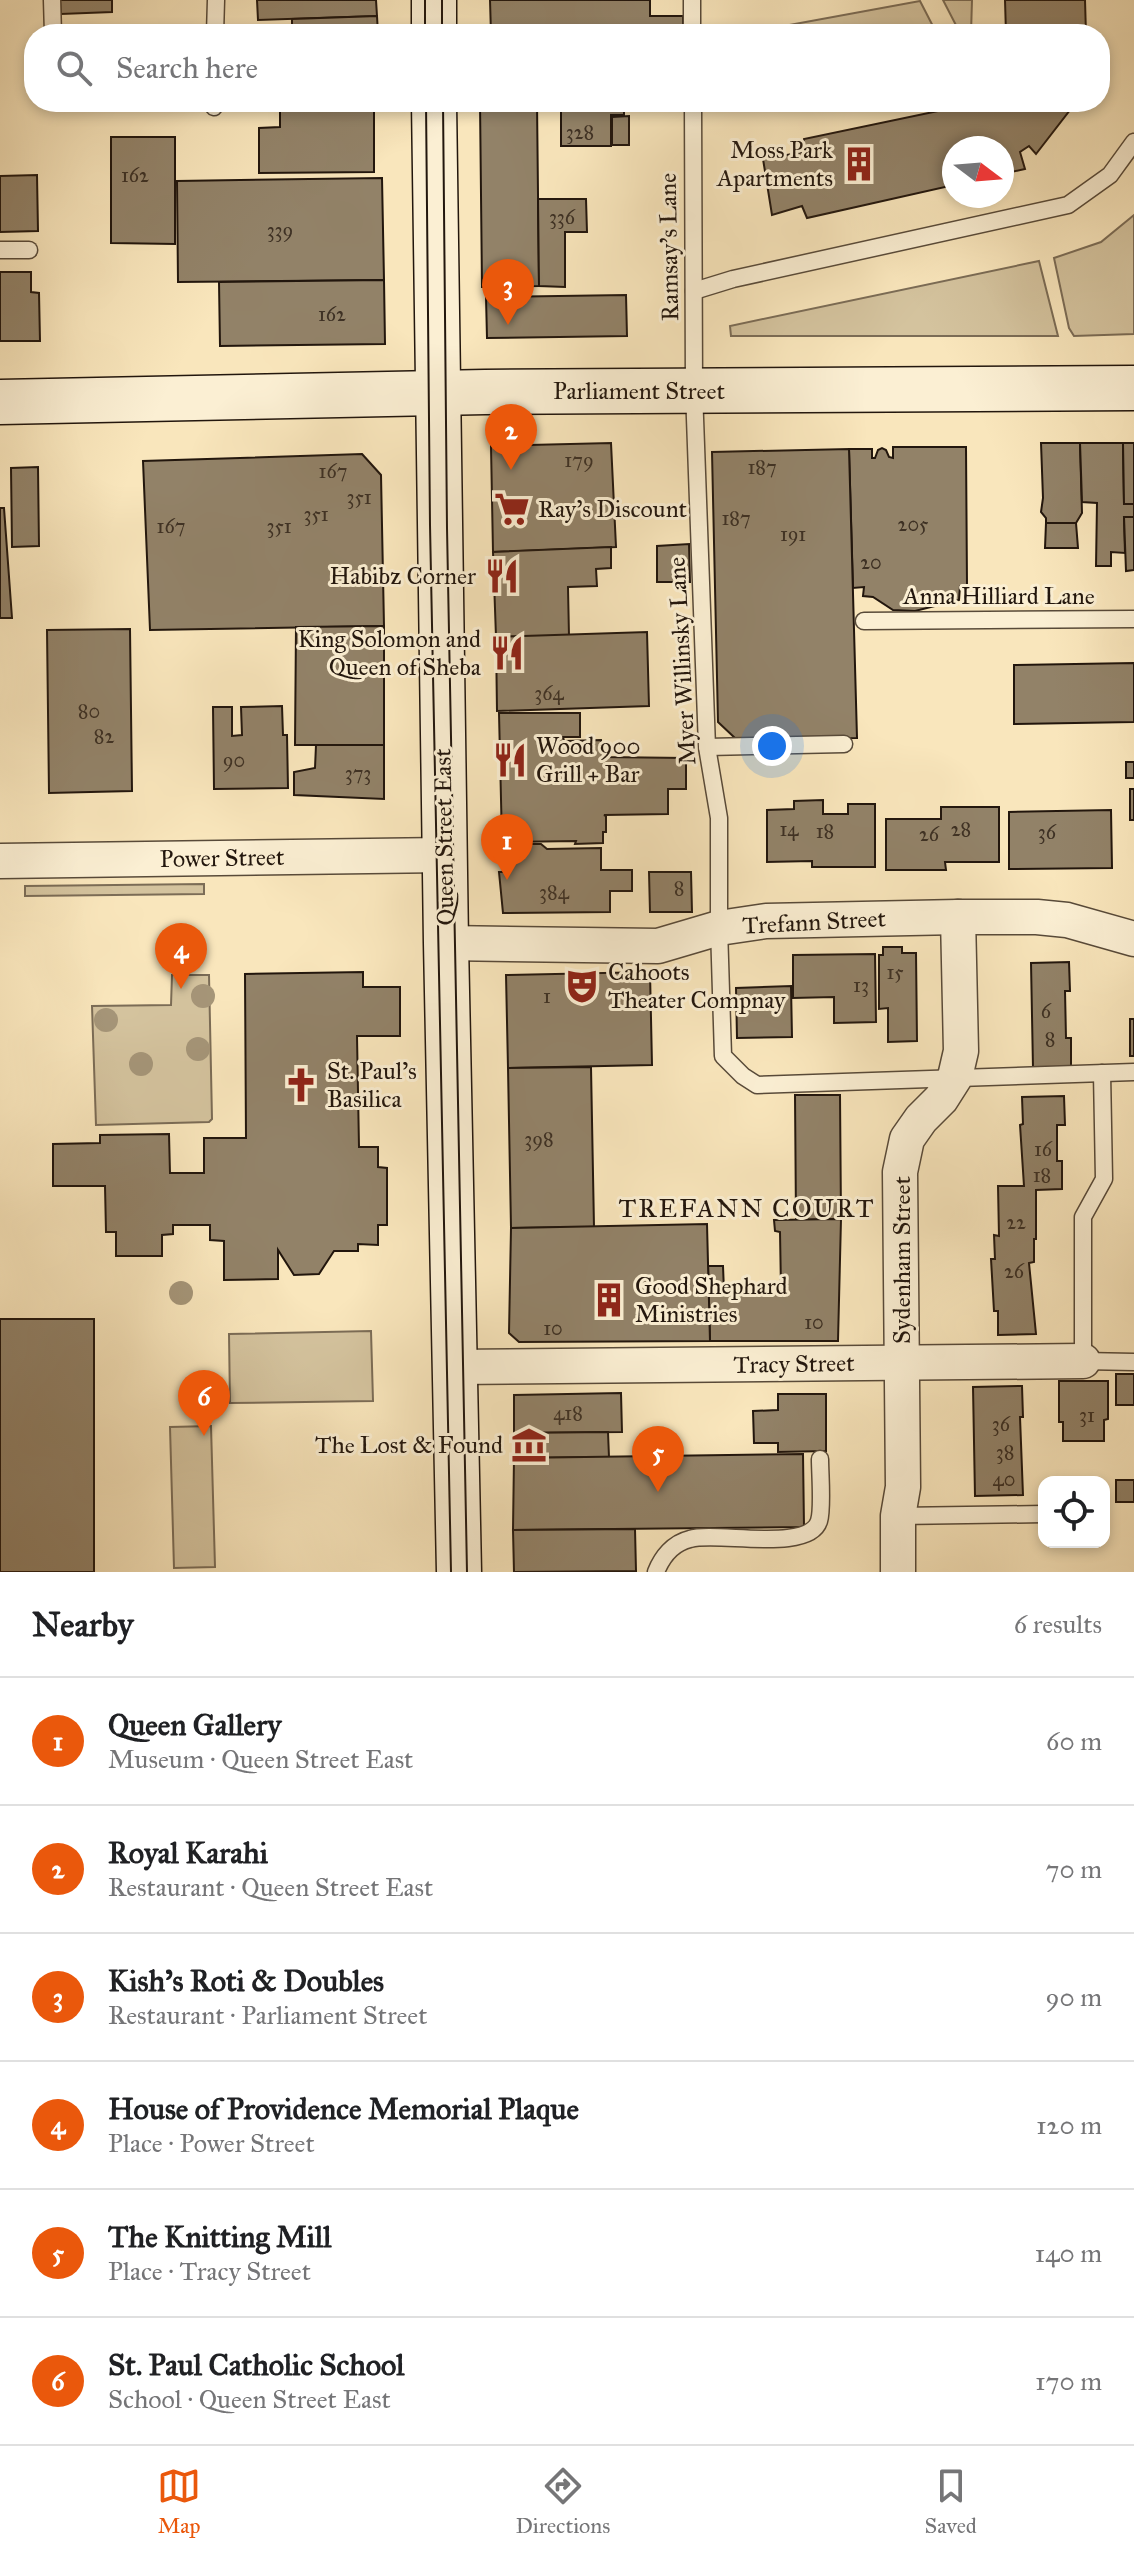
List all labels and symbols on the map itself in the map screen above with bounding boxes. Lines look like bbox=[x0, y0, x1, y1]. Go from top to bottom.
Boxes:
house number: 328 bbox=[566, 120, 594, 144]
place label: Moss Park Apartments bbox=[716, 135, 834, 193]
north arrow bbox=[942, 136, 1014, 208]
building icon: Moss Park Apartments bbox=[840, 145, 878, 183]
house number: 162 bbox=[121, 163, 149, 187]
street label: Ramsay's Lane bbox=[653, 173, 685, 321]
house number: 336 bbox=[549, 205, 576, 229]
house number: 339 bbox=[267, 218, 293, 242]
pin: 3 bbox=[482, 259, 534, 325]
house number: 162 bbox=[318, 302, 346, 326]
street label: Parliament Street bbox=[553, 376, 725, 406]
pin: 2 bbox=[485, 404, 537, 470]
house number: 179 bbox=[564, 448, 594, 472]
house number: 187 bbox=[747, 455, 777, 479]
house number: 167 bbox=[319, 459, 347, 483]
house number: 351 bbox=[346, 485, 372, 509]
supermarket icon: Ray’s Discount bbox=[493, 490, 531, 528]
place label: Ray’s Discount bbox=[538, 494, 688, 524]
house number: 351 bbox=[303, 502, 329, 526]
house number: 187 bbox=[721, 506, 751, 530]
house number: 205 bbox=[898, 512, 928, 536]
house number: 167 bbox=[157, 514, 185, 538]
house number: 351 bbox=[266, 514, 292, 538]
house number: 191 bbox=[780, 522, 806, 546]
house number: 20 bbox=[860, 550, 882, 574]
street label: Myer Willinsky Lane bbox=[662, 556, 702, 766]
restaurant icon: Habibz Corner bbox=[483, 557, 521, 595]
place label: Habibz Corner bbox=[330, 561, 476, 591]
street label: Anna Hilliard Lane bbox=[902, 581, 1095, 611]
place label: King Solomon and Queen of Sheba bbox=[298, 624, 482, 682]
restaurant icon: King Solomon and Queen of Sheba bbox=[488, 634, 526, 672]
house number: 364 bbox=[534, 681, 565, 705]
house number: 80 bbox=[78, 699, 100, 723]
house number: 82 bbox=[94, 724, 114, 748]
your location bbox=[752, 726, 792, 766]
place label: Wood 900 Grill + Bar bbox=[536, 731, 640, 789]
restaurant icon: Wood 900 Grill + Bar bbox=[491, 741, 529, 779]
house number: 90 bbox=[223, 748, 245, 772]
street label: Queen Street East bbox=[427, 748, 461, 926]
house number: 373 bbox=[345, 761, 371, 785]
pin: 1 bbox=[481, 814, 533, 880]
house number: 14 bbox=[779, 817, 799, 841]
house number: 28 bbox=[951, 817, 971, 841]
house number: 18 bbox=[816, 819, 834, 843]
house number: 36 bbox=[1038, 820, 1057, 844]
house number: 26 bbox=[919, 822, 940, 846]
street label: Power Street bbox=[159, 842, 285, 874]
house number: 8 bbox=[674, 876, 684, 900]
house number: 384 bbox=[539, 880, 570, 904]
street label: Trefann Street bbox=[741, 903, 887, 941]
pin: 4 bbox=[155, 923, 207, 989]
place label: Cahoots Theater Compnay bbox=[608, 957, 786, 1015]
house number: 15 bbox=[886, 960, 904, 984]
theatre icon: Cahoots Theater Compnay bbox=[563, 967, 601, 1005]
house number: 13 bbox=[853, 973, 869, 997]
house number: 1 bbox=[543, 984, 551, 1008]
house number: 6 bbox=[1041, 999, 1052, 1023]
house number: 8 bbox=[1045, 1027, 1055, 1051]
place label: St. Paul's Basilica bbox=[327, 1056, 417, 1114]
church icon: St. Paul's Basilica bbox=[282, 1066, 320, 1104]
house number: 398 bbox=[524, 1127, 554, 1151]
house number: 16 bbox=[1034, 1137, 1053, 1161]
house number: 18 bbox=[1033, 1163, 1051, 1187]
street label: Sydenham Street bbox=[887, 1175, 917, 1344]
district label: TREFANN COURT bbox=[618, 1192, 876, 1224]
house number: 22 bbox=[1006, 1210, 1026, 1234]
house number: 26 bbox=[1004, 1259, 1025, 1283]
place label: Good Shephard Ministries bbox=[635, 1271, 788, 1329]
building icon: Good Shephard Ministries bbox=[590, 1281, 628, 1319]
house number: 10 bbox=[804, 1310, 824, 1334]
house number: 10 bbox=[543, 1316, 563, 1340]
street label: Tracy Street bbox=[733, 1348, 855, 1380]
pin: 6 bbox=[178, 1370, 230, 1436]
house number: 418 bbox=[553, 1401, 583, 1425]
house number: 31 bbox=[1079, 1403, 1095, 1427]
house number: 36 bbox=[992, 1412, 1011, 1436]
museum icon: The Lost & Found bbox=[510, 1426, 548, 1464]
pin: 5 bbox=[632, 1426, 684, 1492]
place label: The Lost & Found bbox=[315, 1430, 503, 1460]
house number: 38 bbox=[996, 1440, 1014, 1464]
house number: 40 bbox=[993, 1467, 1015, 1491]

